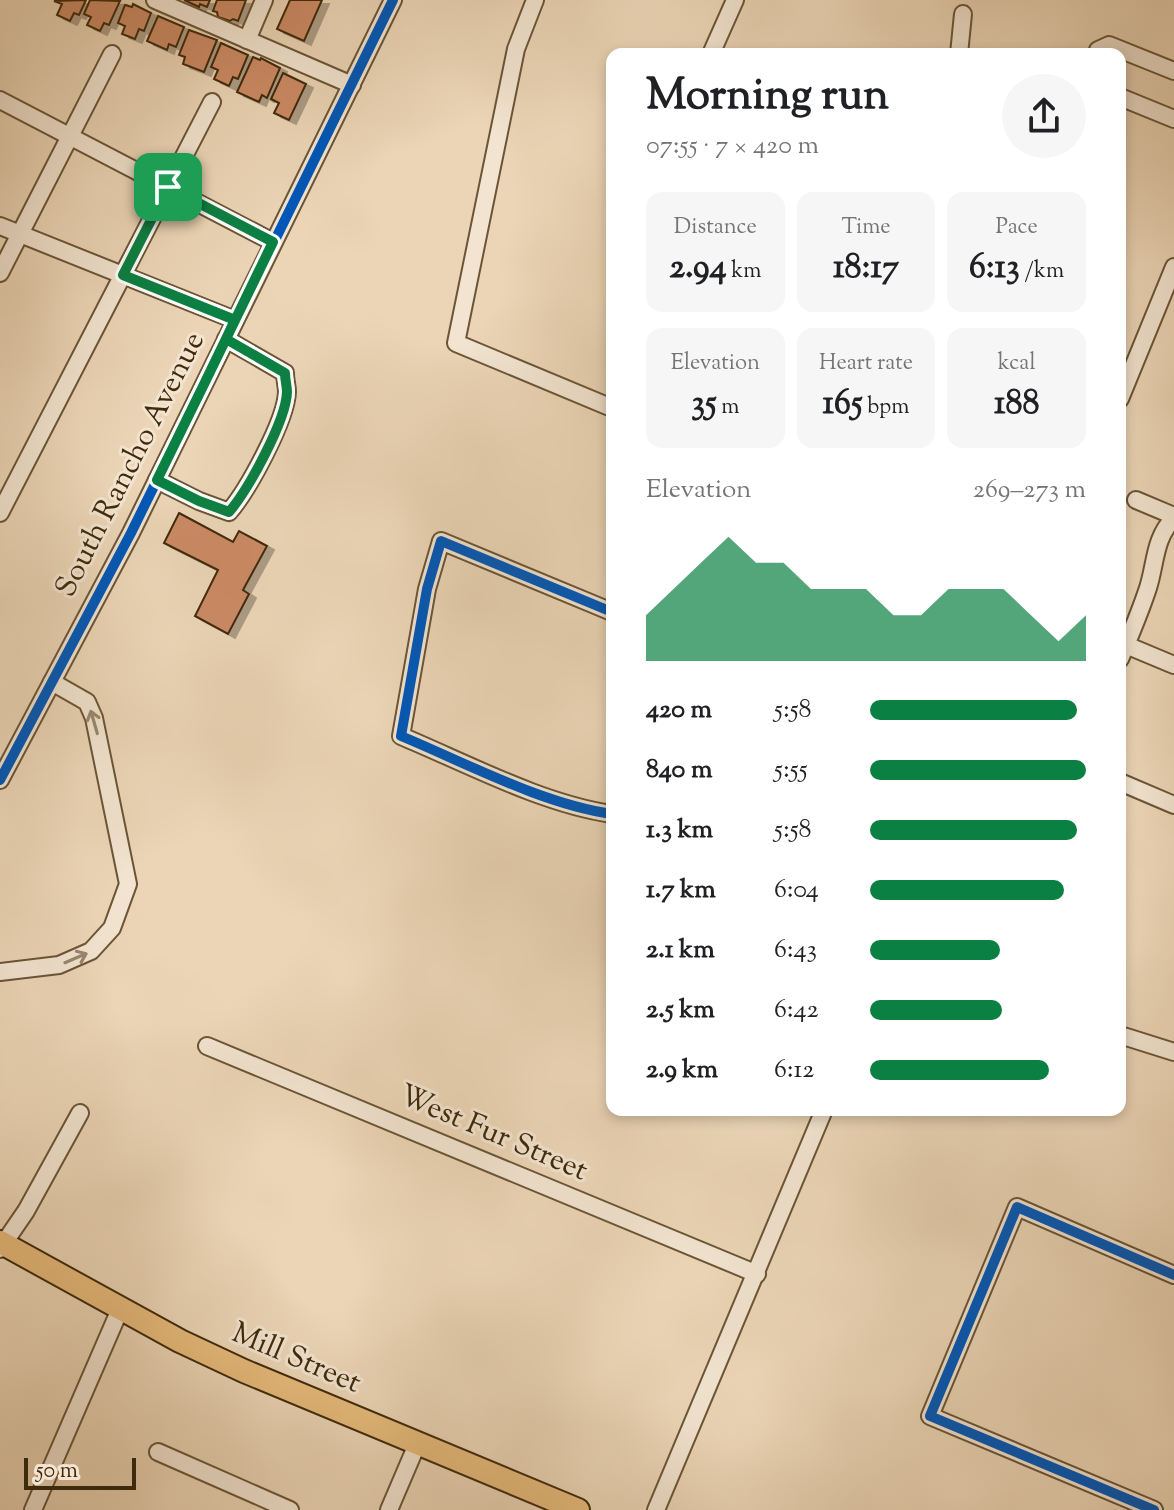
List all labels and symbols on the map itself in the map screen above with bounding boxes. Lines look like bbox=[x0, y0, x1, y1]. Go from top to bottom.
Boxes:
pin bbox=[134, 153, 202, 221]
street label: South Rancho Avenue bbox=[45, 325, 217, 605]
one-way arrow bbox=[86, 709, 101, 735]
one-way arrow bbox=[63, 949, 88, 964]
street label: West Fur Street bbox=[392, 1075, 594, 1193]
street label: Mill Street bbox=[225, 1313, 367, 1405]
scale bar bbox=[24, 1454, 136, 1490]

